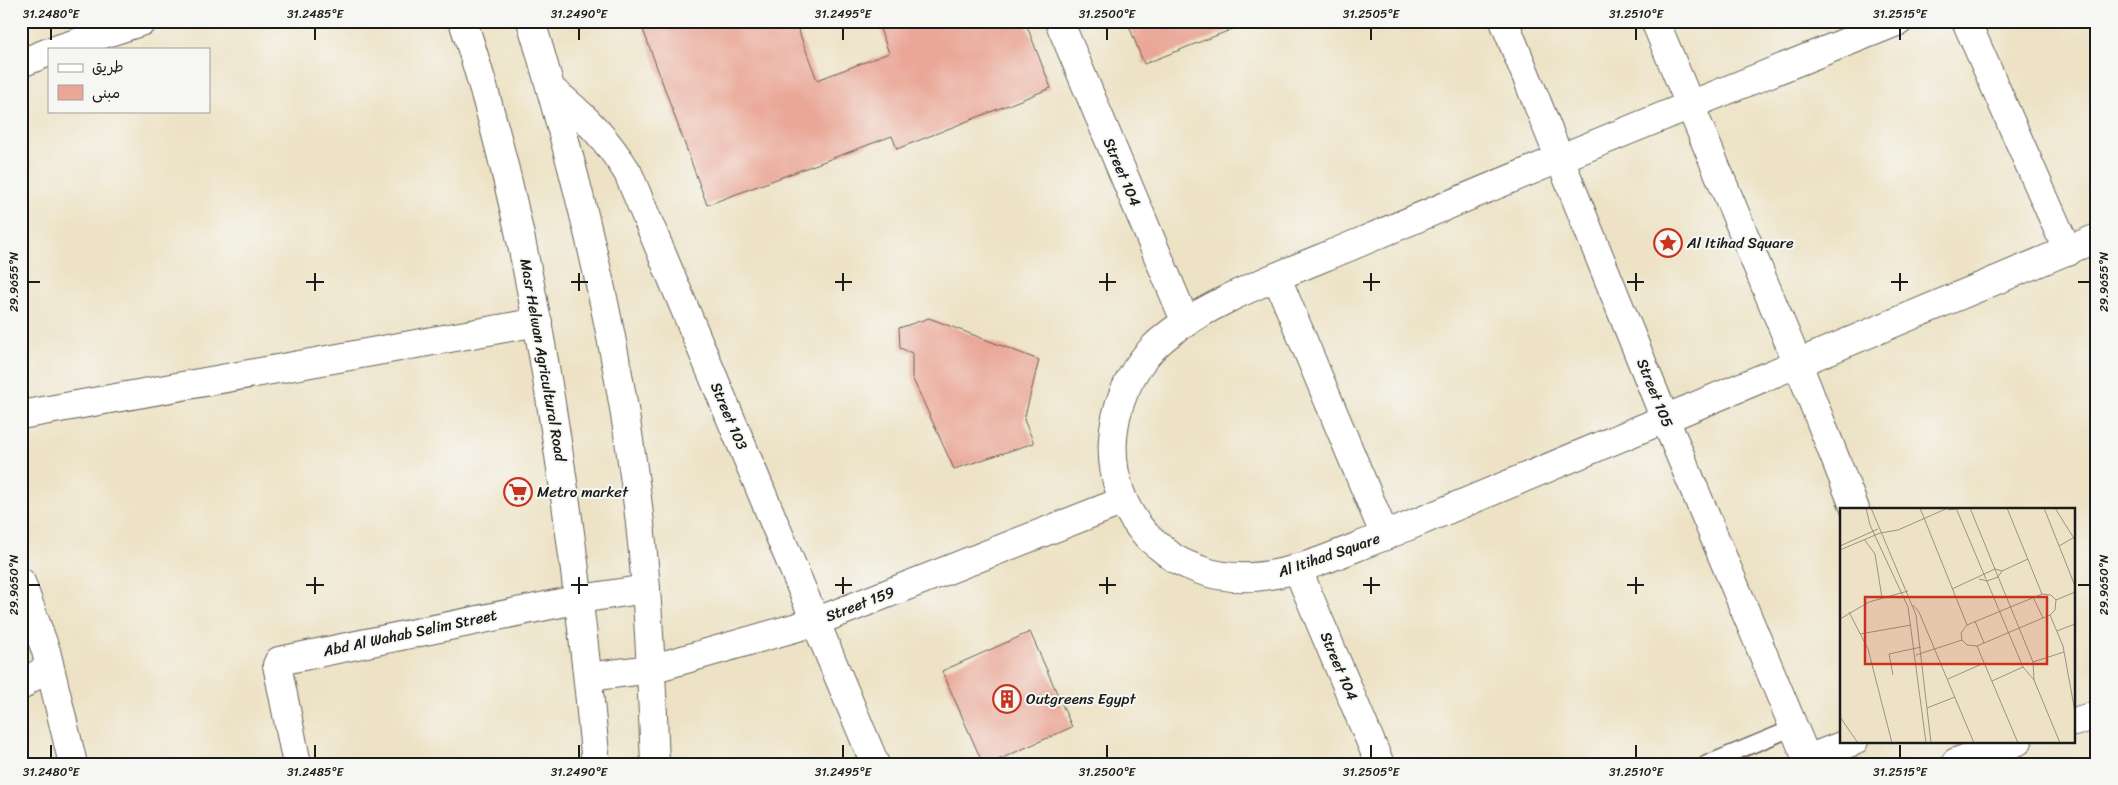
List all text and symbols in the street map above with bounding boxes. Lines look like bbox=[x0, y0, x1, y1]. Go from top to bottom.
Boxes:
text: 31.2480°E bbox=[23, 3, 81, 25]
text: 31.2485°E bbox=[287, 3, 344, 25]
text: 31.2490°E bbox=[551, 3, 609, 25]
text: 31.2495°E bbox=[815, 3, 872, 25]
text: 31.2500°E bbox=[1079, 3, 1137, 25]
text: 31.2505°E bbox=[1343, 3, 1400, 25]
text: 31.2510°E bbox=[1609, 3, 1664, 25]
text: 31.2515°E bbox=[1873, 3, 1928, 25]
legend bbox=[48, 48, 210, 112]
text: طريق bbox=[92, 54, 124, 80]
text: مبنى bbox=[92, 80, 120, 106]
street label: Street 104 bbox=[1096, 133, 1148, 211]
place icon: Al Itihad Square bbox=[1653, 228, 1683, 258]
place label: Al Itihad Square bbox=[1686, 230, 1794, 256]
text: 29.9655°N bbox=[3, 251, 25, 312]
text: 29.9655°N bbox=[2093, 251, 2115, 312]
street label: Masr Helwan Agricultural Road bbox=[512, 257, 574, 464]
street label: Street 105 bbox=[1629, 354, 1681, 432]
street label: Street 103 bbox=[703, 378, 755, 454]
supermarket icon: Metro market bbox=[503, 477, 533, 507]
place label: Metro market bbox=[537, 479, 629, 505]
inset map bbox=[1840, 508, 2076, 742]
street label: Al Itihad Square bbox=[1273, 525, 1384, 585]
text: 29.9650°N bbox=[3, 554, 25, 615]
text: 29.9650°N bbox=[2093, 554, 2115, 615]
street label: Street 159 bbox=[822, 579, 898, 629]
street label: Abd Al Wahab Selim Street bbox=[320, 602, 500, 664]
street label: Street 104 bbox=[1313, 627, 1365, 705]
building icon: Outgreens Egypt bbox=[992, 684, 1022, 714]
place label: Outgreens Egypt bbox=[1026, 686, 1136, 712]
text: 31.2480°E bbox=[23, 761, 81, 783]
text: 31.2485°E bbox=[287, 761, 344, 783]
text: 31.2490°E bbox=[551, 761, 609, 783]
text: 31.2495°E bbox=[815, 761, 872, 783]
text: 31.2500°E bbox=[1079, 761, 1137, 783]
text: 31.2505°E bbox=[1343, 761, 1400, 783]
text: 31.2510°E bbox=[1609, 761, 1664, 783]
text: 31.2515°E bbox=[1873, 761, 1928, 783]

